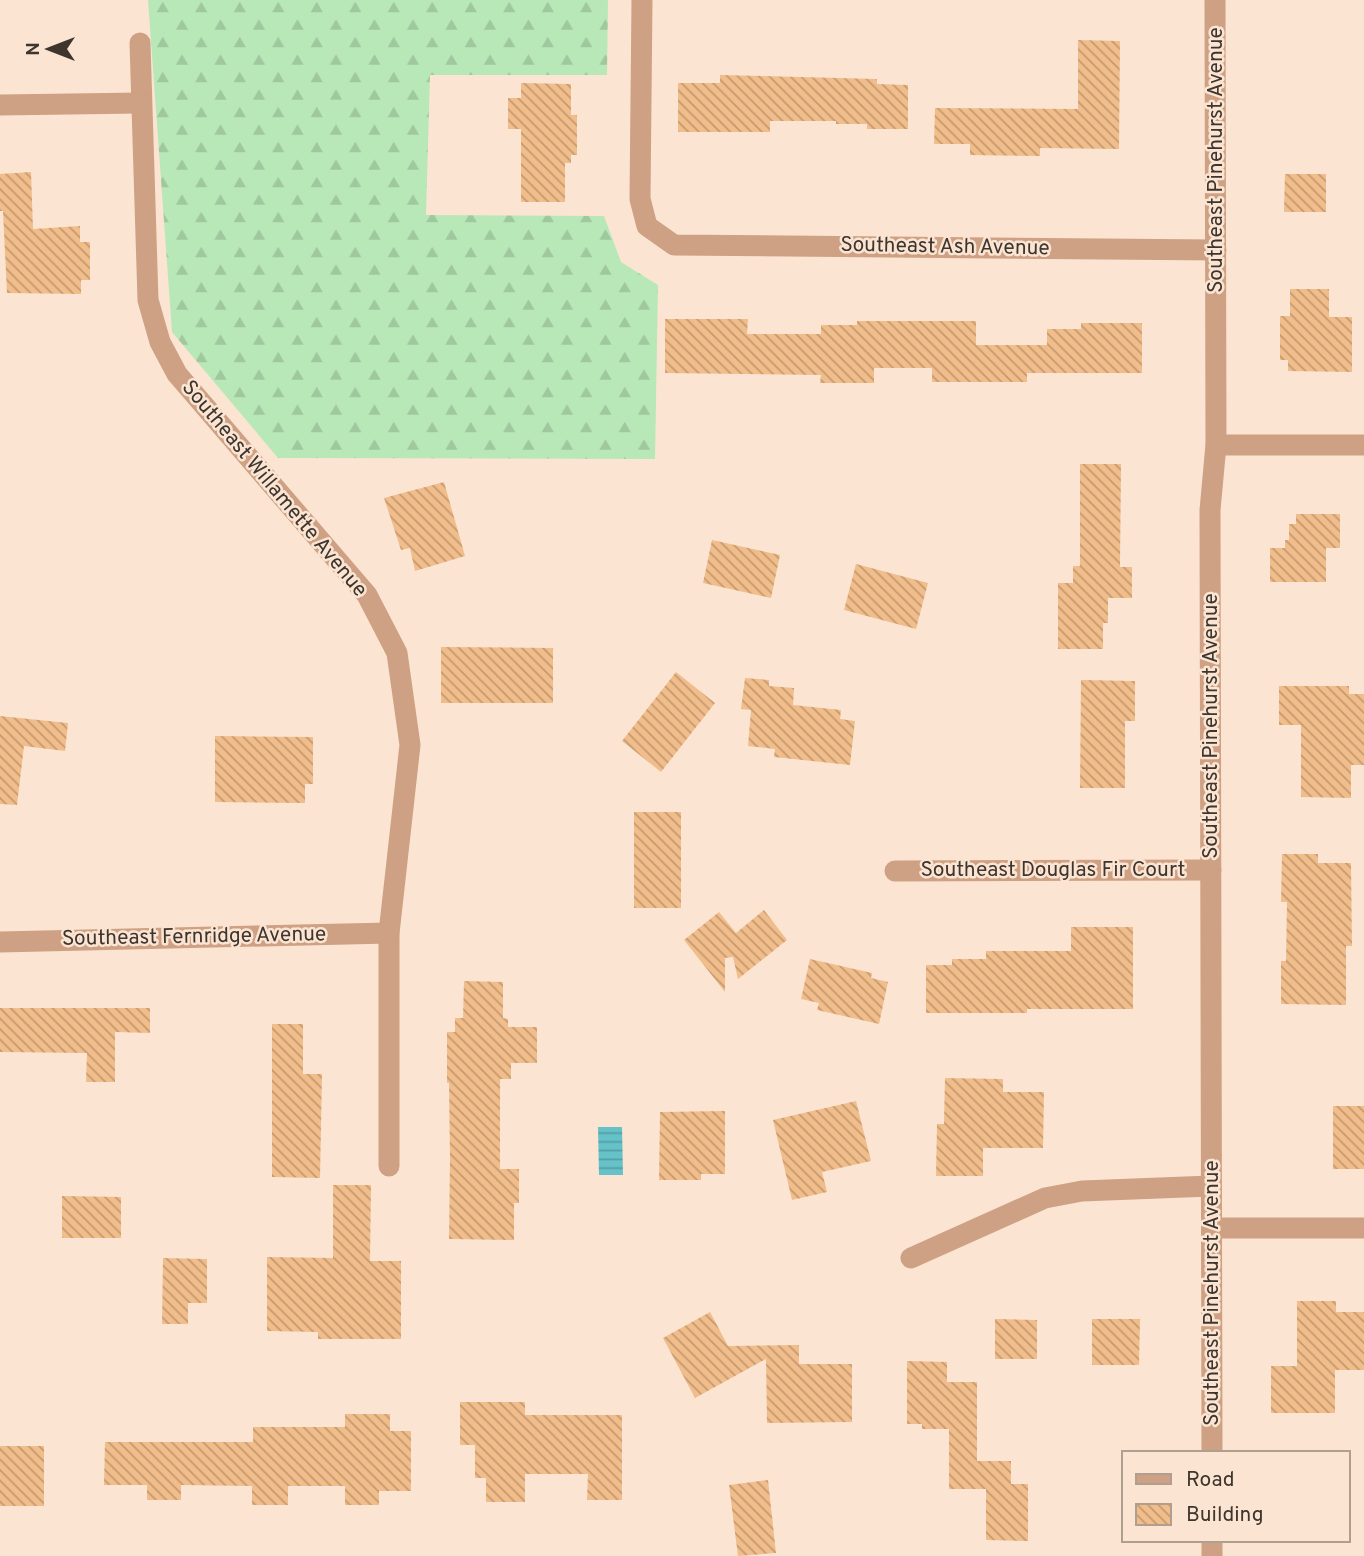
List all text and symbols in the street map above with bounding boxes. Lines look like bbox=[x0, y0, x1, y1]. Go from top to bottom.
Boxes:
north arrow bbox=[14, 14, 84, 84]
street label: Southeast Pinehurst Avenue bbox=[1203, 27, 1230, 293]
text: N bbox=[22, 42, 46, 56]
street label: Southeast Ash Avenue bbox=[840, 232, 1050, 262]
street label: Southeast Willamette Avenue bbox=[175, 375, 373, 603]
street label: Southeast Pinehurst Avenue bbox=[1198, 593, 1225, 859]
street label: Southeast Douglas Fir Court bbox=[921, 857, 1185, 884]
street label: Southeast Fernridge Avenue bbox=[62, 921, 326, 953]
street label: Southeast Pinehurst Avenue bbox=[1199, 1160, 1226, 1426]
legend bbox=[1122, 1451, 1350, 1542]
text: Road bbox=[1186, 1467, 1235, 1494]
text: Building bbox=[1186, 1502, 1264, 1529]

